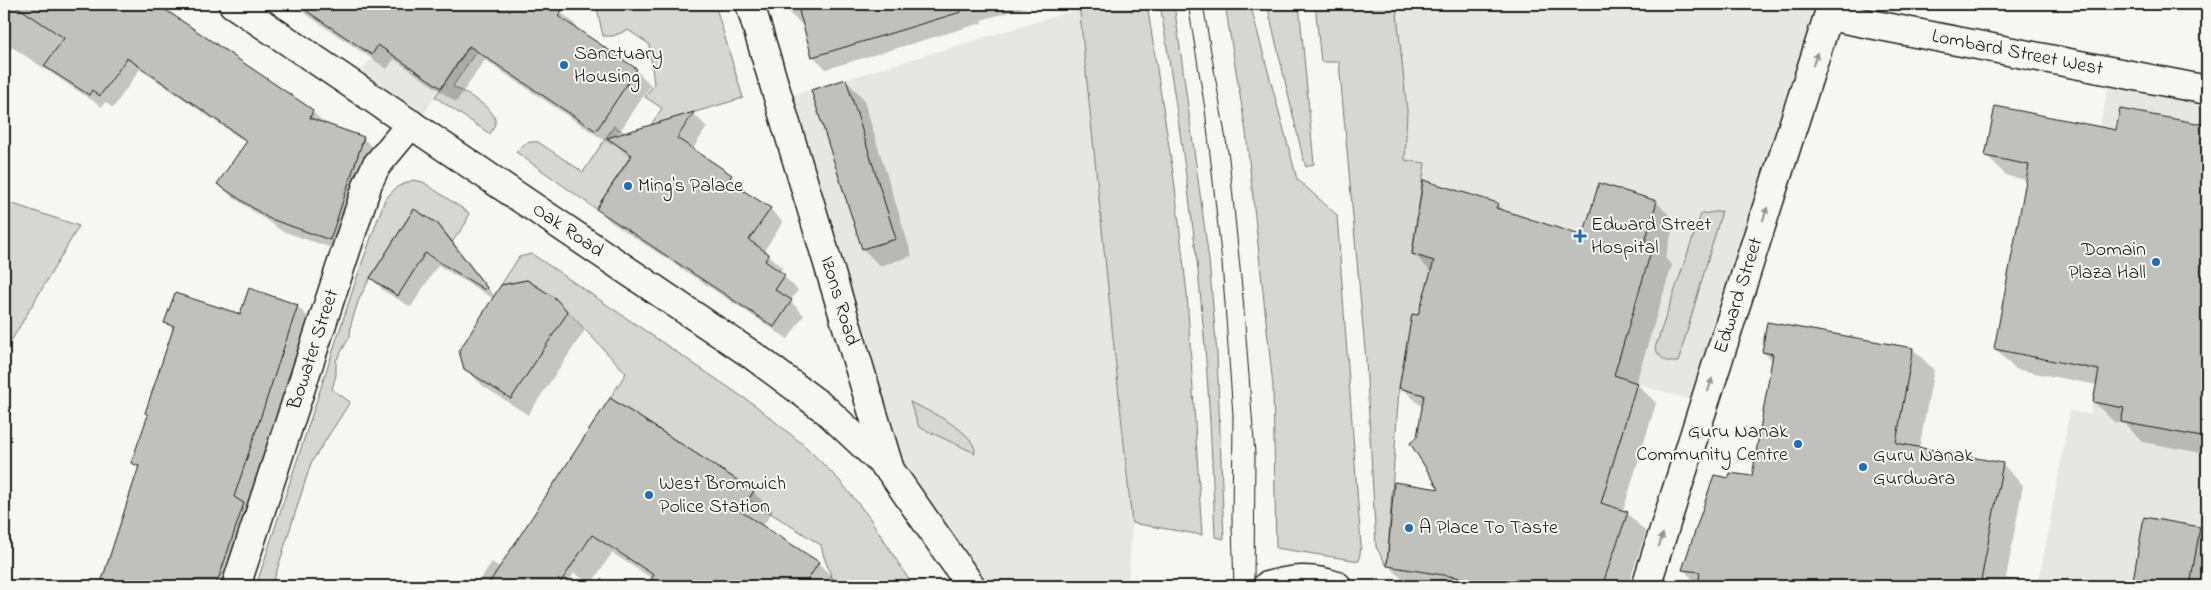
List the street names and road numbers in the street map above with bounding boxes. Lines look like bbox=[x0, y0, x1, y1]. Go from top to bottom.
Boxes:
street label: Lombard Street West bbox=[1929, 22, 2106, 84]
street label: Oak Road bbox=[526, 196, 609, 265]
street label: Edward Street bbox=[1707, 234, 1771, 357]
street label: Izons Road bbox=[812, 253, 866, 349]
street label: Bowater Street bbox=[280, 285, 347, 414]

